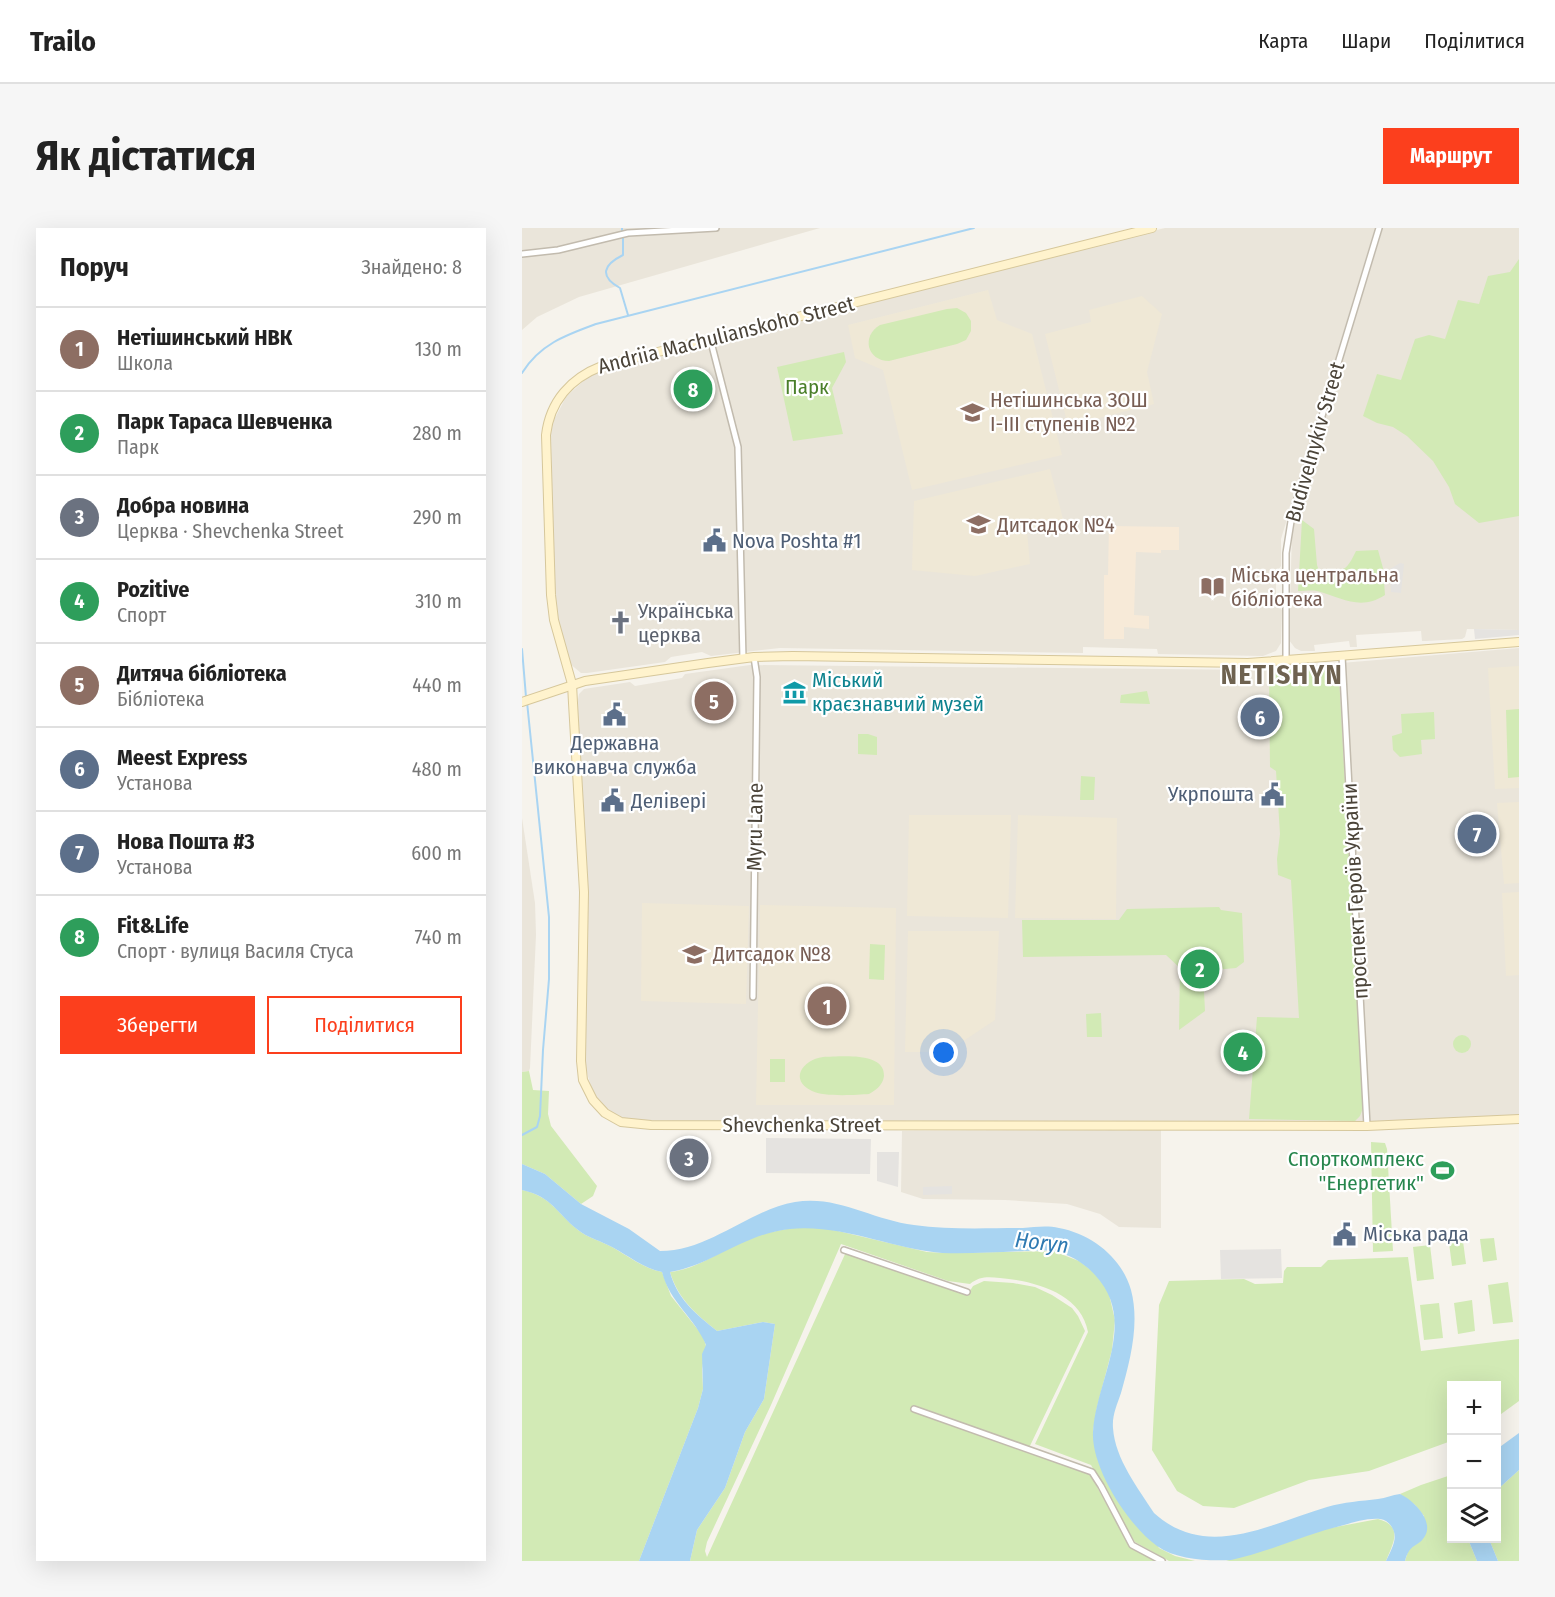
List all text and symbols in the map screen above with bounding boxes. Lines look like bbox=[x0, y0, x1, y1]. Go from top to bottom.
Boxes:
text: Trailo bbox=[30, 25, 96, 58]
text: Карта bbox=[1258, 28, 1308, 54]
text: Шари bbox=[1341, 28, 1391, 54]
text: Поділитися bbox=[1424, 28, 1525, 54]
button: Маршрут bbox=[1383, 128, 1519, 184]
text: Як дістатися bbox=[36, 131, 256, 181]
text: Поруч bbox=[60, 252, 129, 283]
text: Знайдено: 8 bbox=[361, 255, 462, 279]
street label: Andriia Machulianskoho Street bbox=[595, 291, 857, 379]
text: Нетішинський НВК bbox=[117, 324, 292, 351]
text: 1 bbox=[75, 337, 84, 361]
text: 130 m bbox=[415, 337, 462, 361]
text: Школа bbox=[117, 351, 173, 375]
street label: Budivelnykiv Street bbox=[1280, 359, 1350, 525]
pin: 8 bbox=[674, 366, 712, 412]
park label: Парк bbox=[785, 374, 829, 400]
place label: Нетішинська ЗОШ І-ІІІ ступенів №2 bbox=[990, 387, 1148, 437]
school or university icon: Нетішинська ЗОШ І-ІІІ ступенів №2 bbox=[959, 399, 985, 425]
text: Парк Тараса Шевченка bbox=[117, 408, 332, 435]
text: 2 bbox=[75, 421, 84, 445]
text: 280 m bbox=[413, 421, 462, 445]
text: Парк bbox=[117, 435, 159, 459]
text: Добра новина bbox=[117, 492, 249, 519]
text: 3 bbox=[75, 505, 84, 529]
text: 290 m bbox=[413, 505, 462, 529]
school or university icon: Дитсадок №4 bbox=[966, 512, 992, 538]
place label: Дитсадок №4 bbox=[996, 512, 1115, 538]
text: Церква · Shevchenka Street bbox=[117, 519, 344, 543]
public building icon: Nova Poshta #1 bbox=[701, 528, 727, 554]
place label: Nova Poshta #1 bbox=[732, 528, 861, 554]
place label: Міська центральна бібліотека bbox=[1231, 562, 1399, 612]
library icon: Міська центральна бібліотека bbox=[1200, 574, 1226, 600]
text: Pozitive bbox=[117, 576, 190, 603]
text: 4 bbox=[74, 589, 85, 613]
text: 310 m bbox=[415, 589, 462, 613]
place label: Українська церква bbox=[637, 598, 734, 648]
text: Спорт bbox=[117, 603, 166, 627]
church icon: Українська церква bbox=[607, 610, 633, 636]
district label: NETISHYN bbox=[1221, 659, 1343, 691]
text: Дитяча бібліотека bbox=[117, 660, 287, 687]
place label: Міський краєзнавчий музей bbox=[812, 667, 984, 717]
text: 5 bbox=[75, 673, 84, 697]
text: 440 m bbox=[412, 673, 462, 697]
pin: 5 bbox=[694, 678, 734, 724]
museum icon: Міський краєзнавчий музей bbox=[781, 679, 807, 705]
text: Бібліотека bbox=[117, 687, 204, 711]
pin: 6 bbox=[1240, 694, 1280, 740]
public building icon: Державна виконавча служба bbox=[602, 702, 628, 728]
place label: Державна виконавча служба bbox=[533, 730, 697, 780]
text: Meest Express bbox=[117, 744, 248, 771]
text: 6 bbox=[74, 757, 85, 781]
text: 480 m bbox=[412, 757, 462, 781]
text: Установа bbox=[117, 771, 193, 795]
place label: Укрпошта bbox=[1167, 781, 1254, 807]
public building icon: Укрпошта bbox=[1259, 781, 1285, 807]
street label: проспект Героїв України bbox=[1336, 782, 1374, 1000]
street label: Myru Lane bbox=[741, 783, 769, 871]
public building icon: Делівері bbox=[600, 788, 626, 814]
place label: Делівері bbox=[630, 788, 706, 814]
pin: 7 bbox=[1458, 812, 1496, 856]
text: Нова Пошта #3 bbox=[117, 828, 255, 855]
text: 7 bbox=[75, 841, 84, 865]
text: 600 m bbox=[411, 841, 462, 865]
text: Установа bbox=[117, 855, 193, 879]
text: Fit&Life bbox=[117, 912, 189, 939]
text: 8 bbox=[74, 925, 85, 949]
text: 740 m bbox=[414, 925, 462, 949]
text: Спорт · вулиця Василя Стуса bbox=[117, 939, 354, 963]
school or university icon: Дитсадок №8 bbox=[682, 941, 708, 967]
place label: Дитсадок №8 bbox=[712, 941, 831, 967]
pin: 2 bbox=[1180, 946, 1220, 992]
pin: 1 bbox=[808, 984, 846, 1028]
button: Зберегти bbox=[60, 996, 255, 1054]
button: Поділитися bbox=[267, 996, 462, 1054]
pin: 4 bbox=[1224, 1030, 1262, 1074]
your location bbox=[929, 1038, 958, 1067]
street label: Shevchenka Street bbox=[723, 1112, 882, 1138]
pin: 3 bbox=[670, 1136, 708, 1180]
place label: Спорткомплекс "Енергетик" bbox=[1288, 1146, 1424, 1196]
sports icon: Спорткомплекс "Енергетик" bbox=[1429, 1158, 1455, 1184]
public building icon: Міська рада bbox=[1332, 1221, 1358, 1247]
place label: Міська рада bbox=[1363, 1221, 1469, 1247]
water label: Horyn bbox=[1014, 1226, 1070, 1259]
map controls bbox=[1447, 1381, 1501, 1543]
button: + bbox=[1447, 1381, 1501, 1435]
button: − bbox=[1447, 1435, 1501, 1489]
button: layers bbox=[1447, 1489, 1501, 1543]

